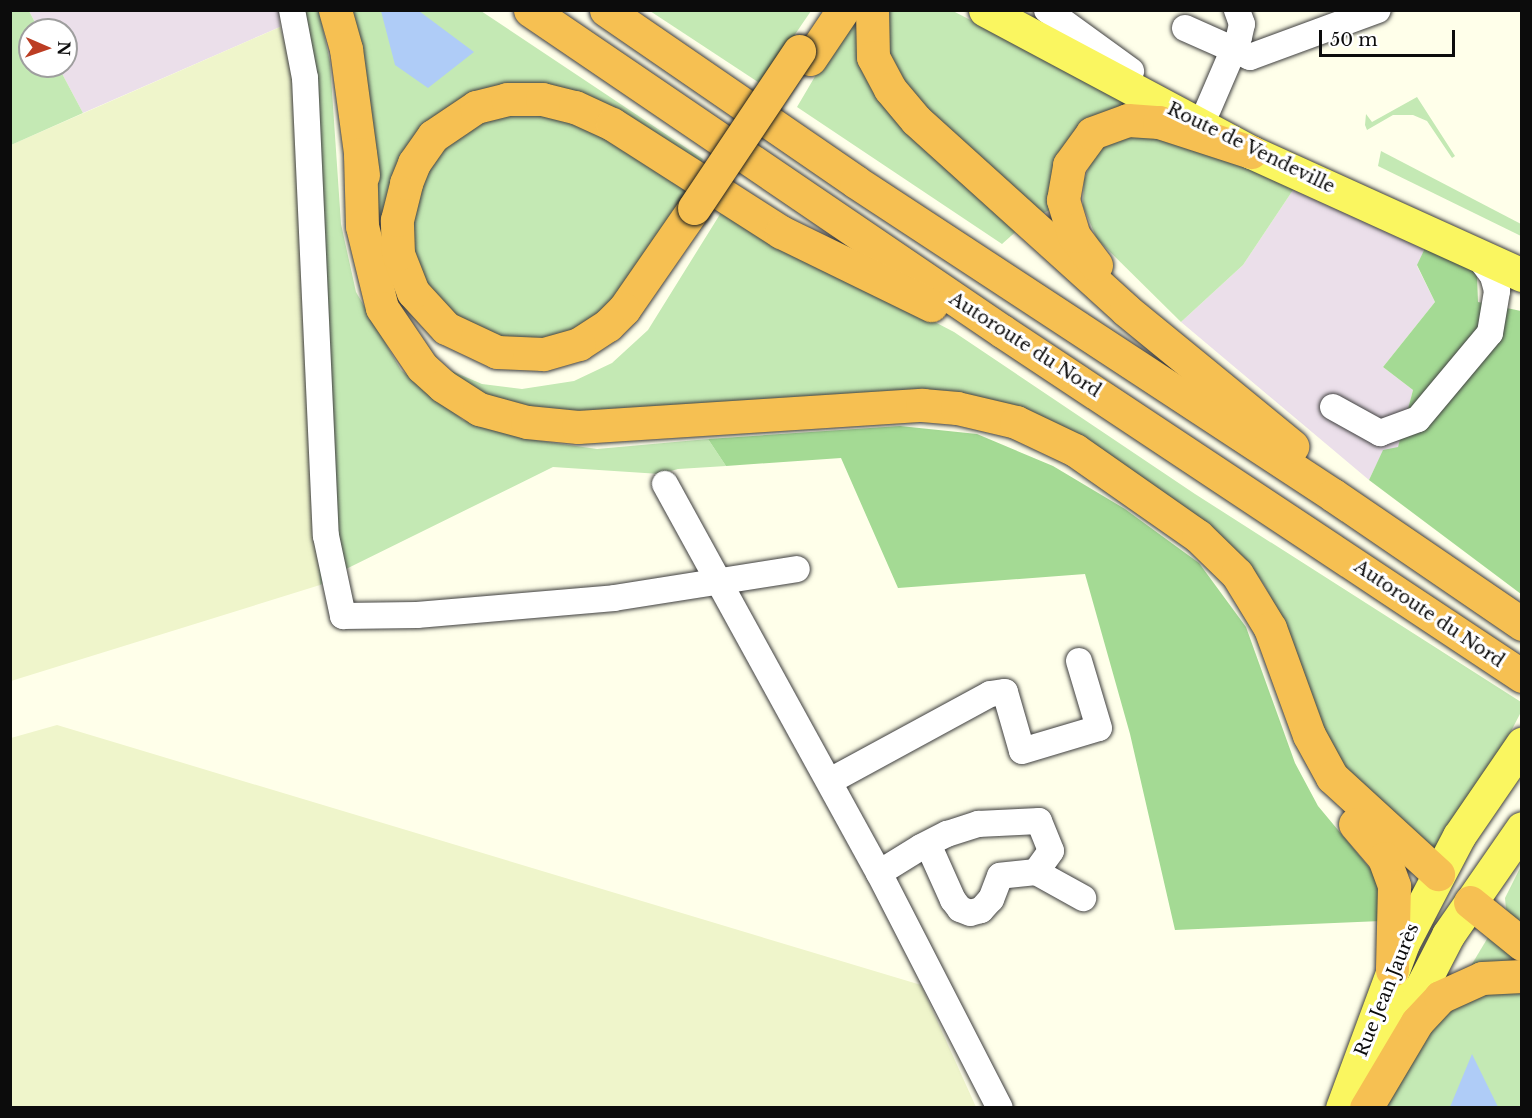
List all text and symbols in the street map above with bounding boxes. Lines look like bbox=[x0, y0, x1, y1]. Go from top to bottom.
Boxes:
north arrow bbox=[18, 18, 78, 78]
scale bar bbox=[1322, 18, 1458, 56]
text: 50 m bbox=[1330, 29, 1378, 51]
text: N bbox=[54, 41, 74, 56]
street label: Route de Vendeville bbox=[1163, 98, 1339, 198]
street label: Autoroute du Nord bbox=[945, 288, 1105, 402]
street label: Autoroute du Nord bbox=[1350, 556, 1508, 672]
street label: Rue Jean Jaurès bbox=[1350, 920, 1424, 1060]

